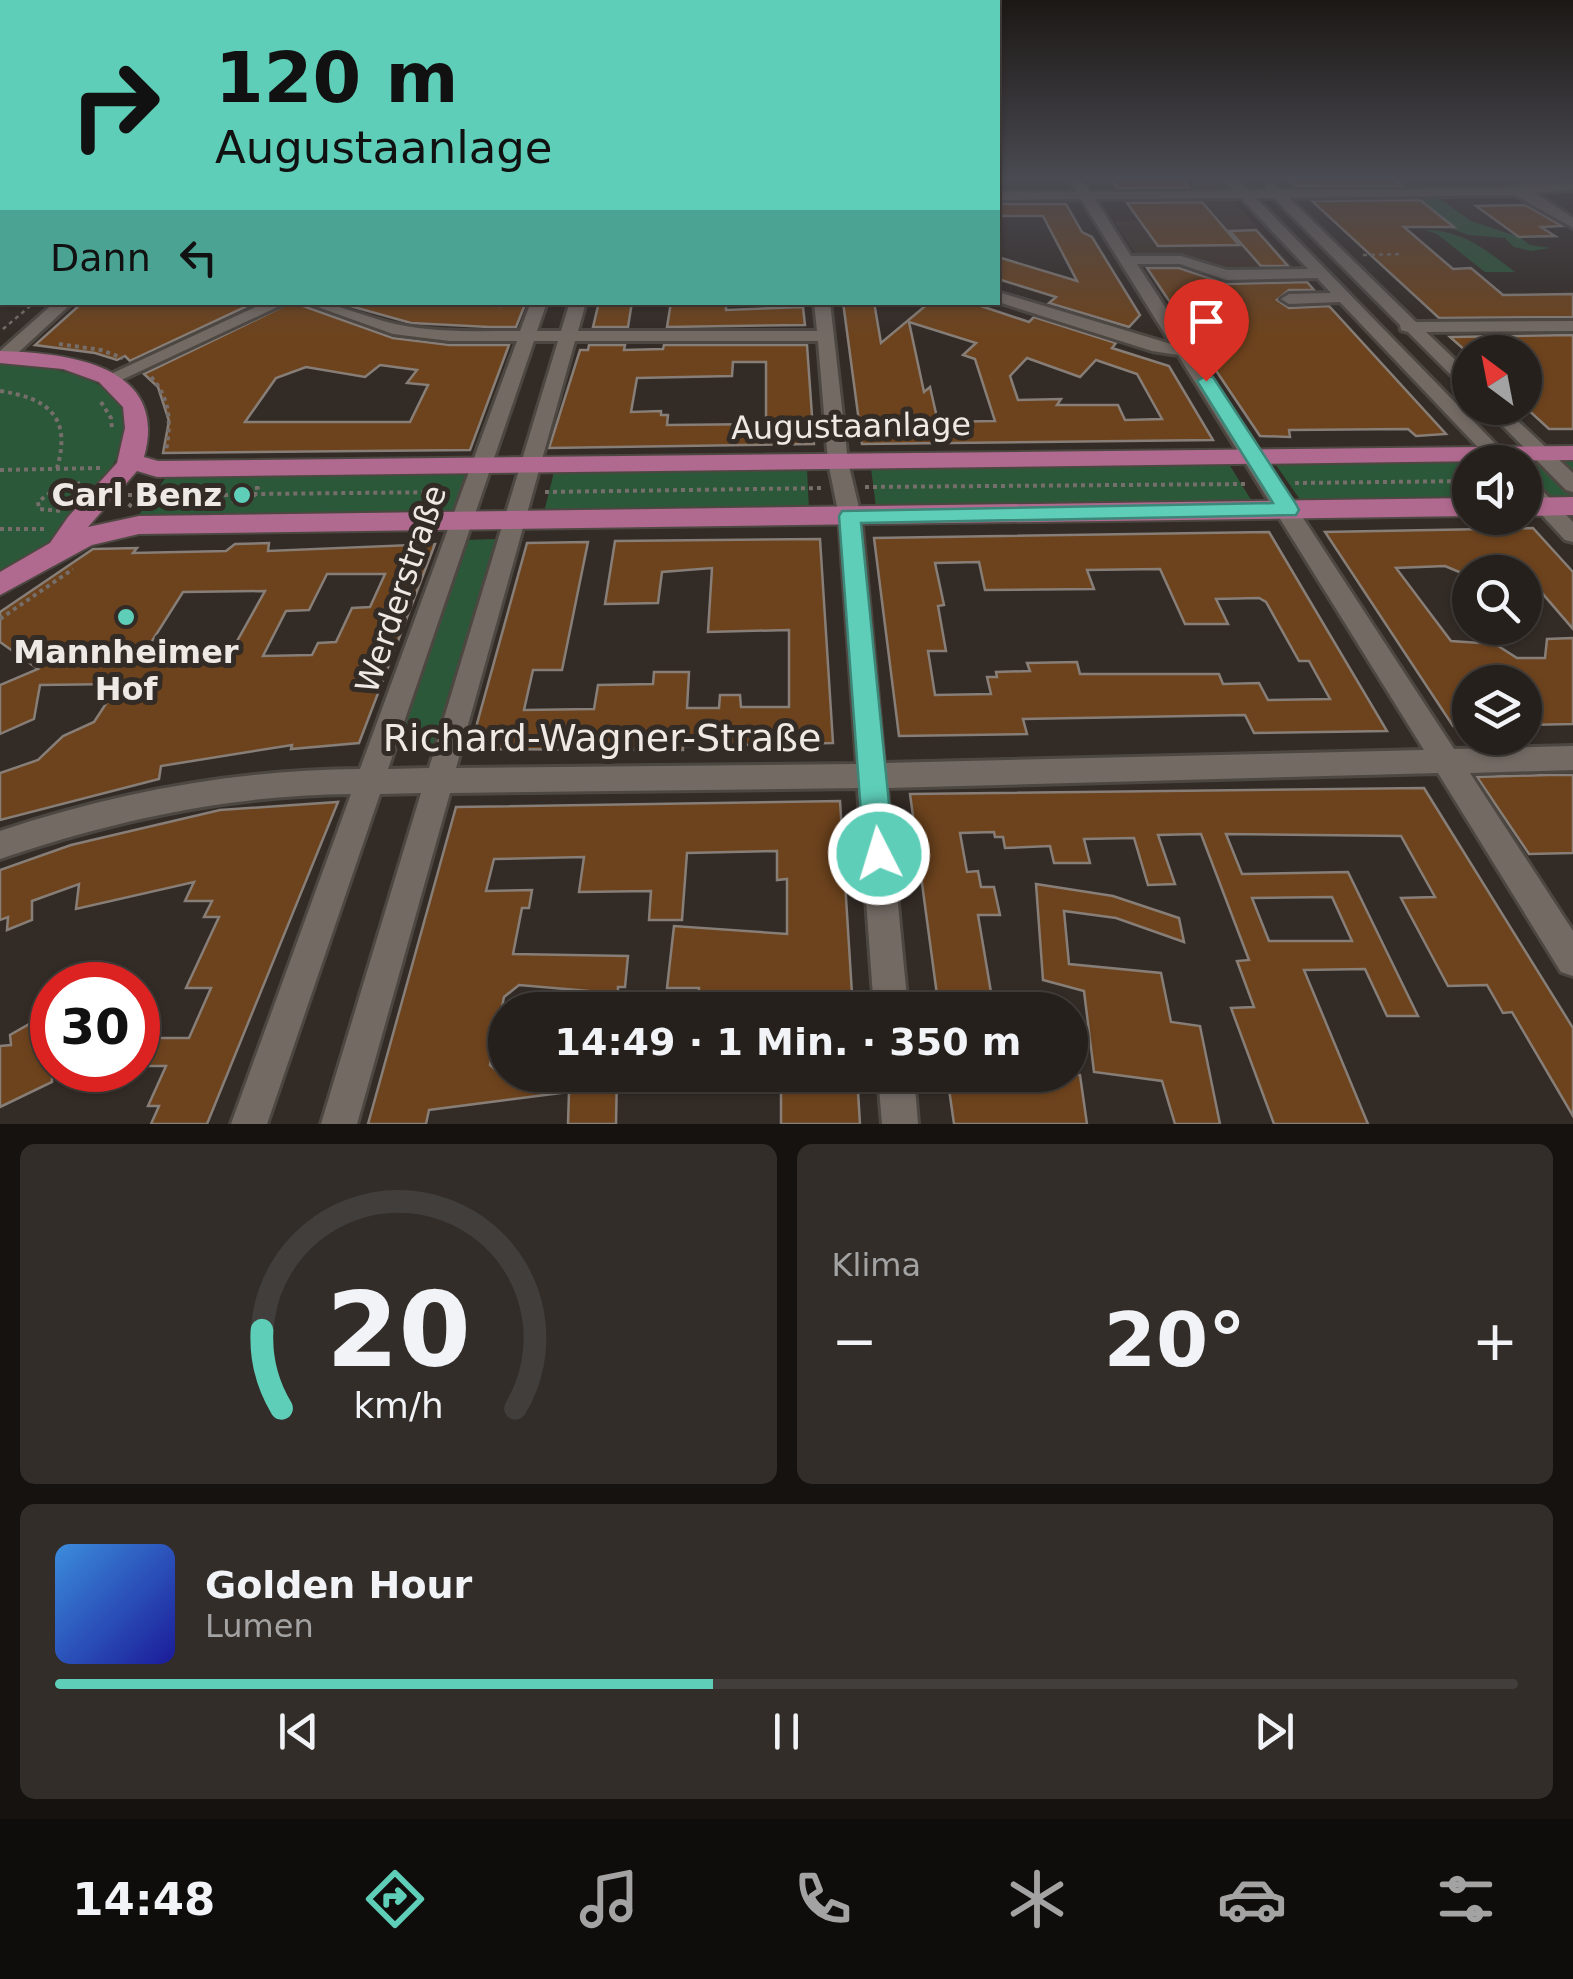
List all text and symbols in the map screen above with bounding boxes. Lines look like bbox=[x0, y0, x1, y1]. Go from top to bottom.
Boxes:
text: 120 m bbox=[215, 37, 458, 119]
icon: right bbox=[50, 40, 180, 170]
text: Augustaanlage bbox=[215, 121, 552, 174]
icon: left bbox=[171, 230, 226, 285]
text: Dann bbox=[50, 236, 151, 280]
pin bbox=[1164, 279, 1249, 382]
icon: arrive bbox=[1179, 294, 1234, 349]
north arrow bbox=[1452, 335, 1542, 425]
map controls bbox=[1452, 335, 1542, 755]
street label: Augustaanlage bbox=[731, 405, 971, 447]
button: sound bbox=[1452, 445, 1542, 535]
place label: Carl Benz bbox=[52, 476, 222, 514]
street label: Werderstraße bbox=[348, 480, 454, 698]
marker: Carl Benz bbox=[231, 484, 253, 506]
button: search bbox=[1452, 555, 1542, 645]
marker: Mannheimer Hof bbox=[115, 606, 137, 628]
place label: Mannheimer Hof bbox=[13, 633, 239, 708]
button: layers bbox=[1452, 665, 1542, 755]
street label: Richard-Wagner-Straße bbox=[383, 716, 821, 760]
position arrow bbox=[827, 802, 931, 906]
speed limit sign: 30 bbox=[30, 962, 160, 1092]
text: 14:49 · 1 Min. · 350 m bbox=[555, 1020, 1021, 1064]
text: Klima bbox=[832, 1246, 921, 1284]
text: 20 bbox=[326, 1269, 471, 1391]
text: 20° bbox=[1104, 1296, 1246, 1384]
text: − bbox=[832, 1309, 878, 1373]
text: + bbox=[1472, 1309, 1518, 1373]
text: km/h bbox=[353, 1385, 443, 1426]
text: Golden Hour bbox=[205, 1563, 472, 1607]
text: Lumen bbox=[205, 1607, 314, 1645]
icon: previous bbox=[271, 1704, 326, 1759]
icon: pause bbox=[759, 1704, 814, 1759]
icon: next bbox=[1247, 1704, 1302, 1759]
icon: directions bbox=[360, 1864, 430, 1934]
icon: music bbox=[574, 1864, 644, 1934]
icon: phone bbox=[788, 1864, 858, 1934]
icon: climate bbox=[1002, 1864, 1072, 1934]
icon: car bbox=[1217, 1864, 1287, 1934]
icon: filters bbox=[1431, 1864, 1501, 1934]
text: 14:48 bbox=[72, 1873, 215, 1926]

